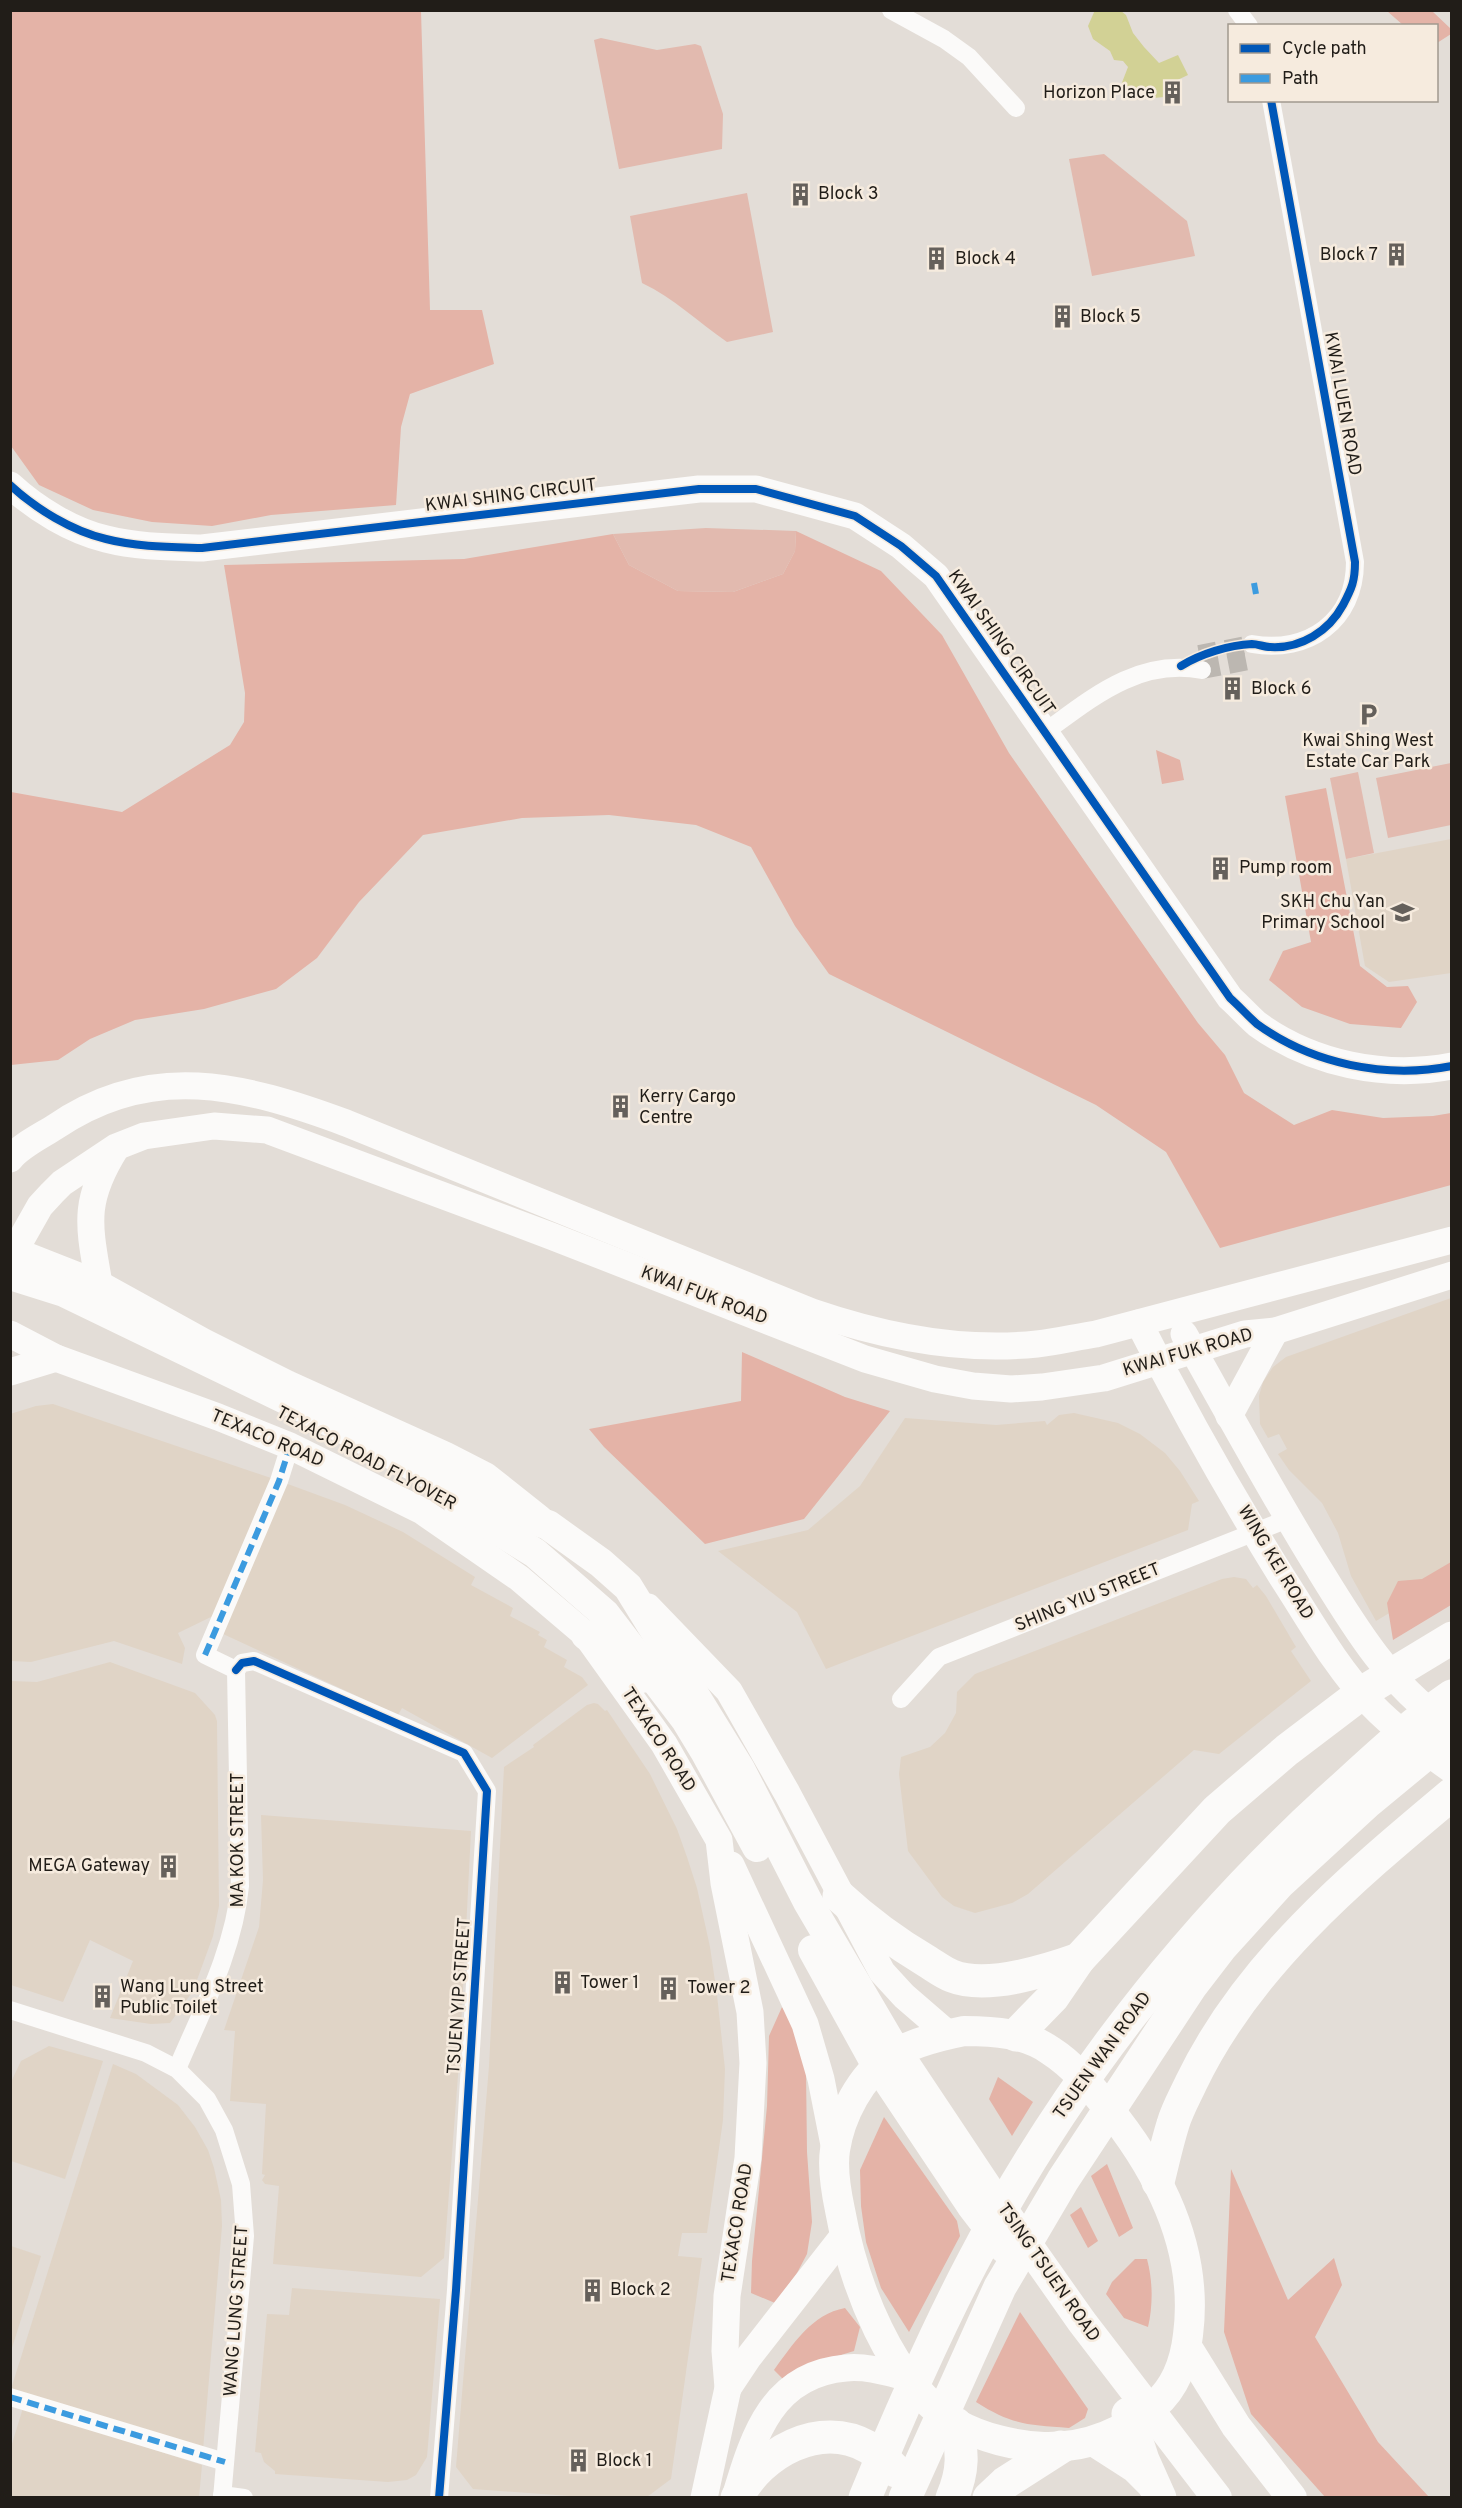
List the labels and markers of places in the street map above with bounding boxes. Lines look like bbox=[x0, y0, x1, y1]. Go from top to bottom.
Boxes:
building icon: Horizon Place bbox=[1160, 80, 1186, 106]
place label: Horizon Place bbox=[1043, 82, 1155, 105]
building icon: Block 3 bbox=[787, 181, 813, 207]
place label: Block 3 bbox=[818, 183, 878, 206]
building icon: Block 7 bbox=[1383, 242, 1409, 268]
place label: Block 7 bbox=[1320, 244, 1378, 267]
building icon: Block 4 bbox=[924, 246, 950, 272]
place label: Block 4 bbox=[955, 248, 1016, 271]
building icon: Block 5 bbox=[1049, 304, 1075, 330]
place label: Block 5 bbox=[1080, 306, 1141, 329]
building icon: Block 6 bbox=[1220, 676, 1246, 702]
place label: Block 6 bbox=[1251, 678, 1311, 701]
parking icon: Kwai Shing West Estate Car Park bbox=[1355, 702, 1381, 728]
place label: Kwai Shing West Estate Car Park bbox=[1302, 730, 1434, 774]
building icon: Pump room bbox=[1208, 855, 1234, 881]
place label: Pump room bbox=[1239, 857, 1332, 880]
place label: SKH Chu Yan Primary School bbox=[1261, 891, 1385, 935]
school or university icon: SKH Chu Yan Primary School bbox=[1390, 899, 1416, 925]
place label: Kerry Cargo Centre bbox=[639, 1086, 736, 1130]
building icon: Kerry Cargo Centre bbox=[608, 1094, 634, 1120]
building icon: MEGA Gateway bbox=[155, 1853, 181, 1879]
place label: MEGA Gateway bbox=[28, 1855, 150, 1878]
building icon: Tower 1 bbox=[549, 1970, 575, 1996]
place label: Tower 1 bbox=[580, 1972, 639, 1995]
building icon: Tower 2 bbox=[656, 1975, 682, 2001]
place label: Wang Lung Street Public Toilet bbox=[120, 1976, 264, 2020]
place label: Tower 2 bbox=[687, 1977, 751, 2000]
building icon: Wang Lung Street Public Toilet bbox=[89, 1984, 115, 2010]
building icon: Block 2 bbox=[579, 2277, 605, 2303]
place label: Block 2 bbox=[610, 2279, 671, 2302]
building icon: Block 1 bbox=[565, 2448, 591, 2474]
place label: Block 1 bbox=[596, 2450, 652, 2473]

